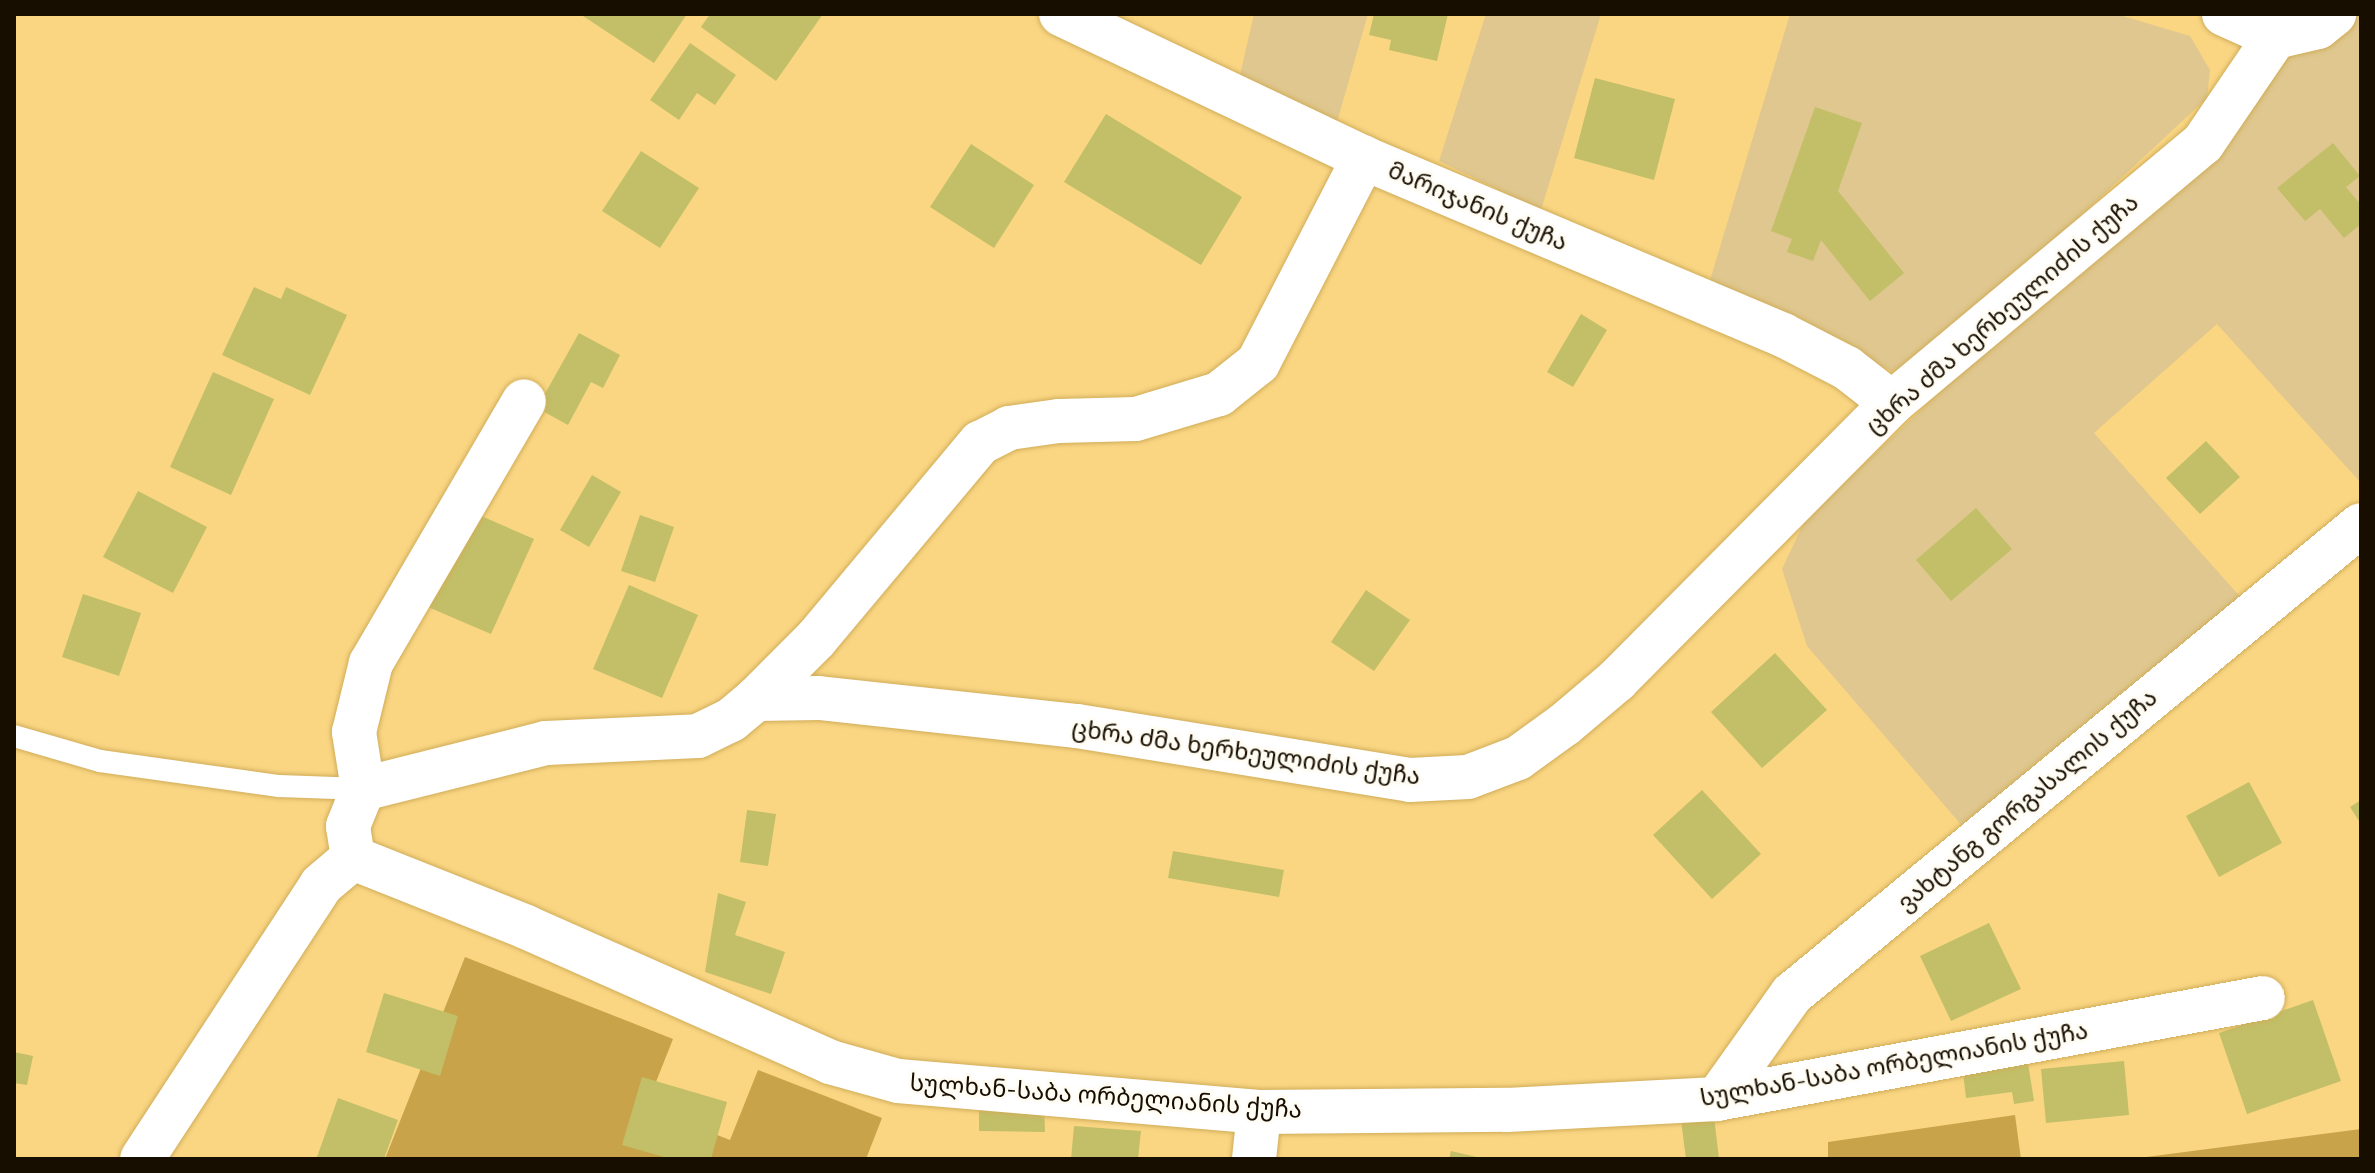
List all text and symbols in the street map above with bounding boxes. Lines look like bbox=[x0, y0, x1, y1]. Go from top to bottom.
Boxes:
street label: მარიჯანის ქუჩა bbox=[1384, 155, 1572, 257]
street label: ცხრა ძმა ხერხეულიძის ქუჩა bbox=[1860, 188, 2144, 440]
street label: ვახტანგ გორგასალის ქუჩა bbox=[1891, 683, 2163, 917]
street label: ცხრა ძმა ხერხეულიძის ქუჩა bbox=[1070, 713, 1422, 791]
street label: სულხან-საბა ორბელიანის ქუჩა bbox=[1698, 1016, 2090, 1112]
street label: სულხან-საბა ორბელიანის ქუჩა bbox=[909, 1068, 1303, 1124]

